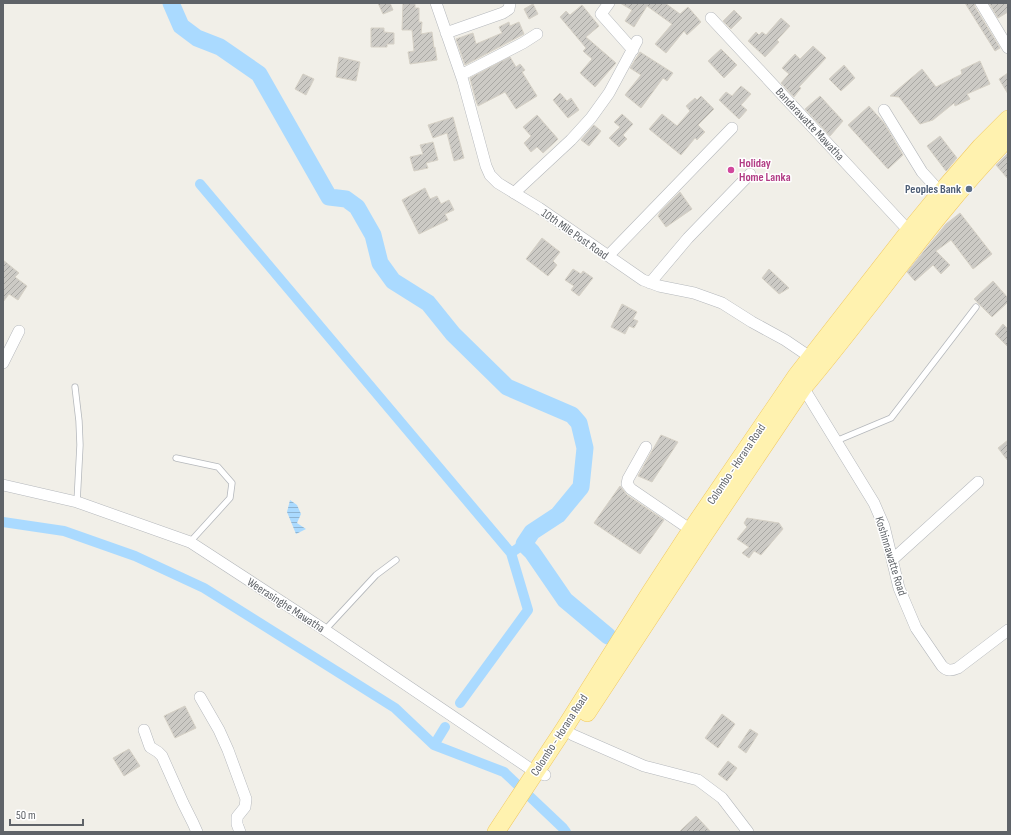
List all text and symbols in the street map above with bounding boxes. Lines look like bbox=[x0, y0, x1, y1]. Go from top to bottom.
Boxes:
street label: Bandarawatte Mawatha bbox=[772, 85, 847, 164]
place label: Holiday Home Lanka bbox=[739, 156, 791, 185]
marker: Holiday Home Lanka bbox=[726, 165, 736, 175]
place label: Peoples Bank bbox=[905, 182, 961, 197]
marker: Peoples Bank bbox=[964, 184, 974, 194]
street label: 10th Mile Post Road bbox=[538, 206, 611, 263]
street label: Colombo - Horana Road bbox=[704, 421, 769, 508]
street label: Koshinnawatte Road bbox=[871, 515, 910, 597]
street label: Weerasinghe Mawatha bbox=[244, 575, 328, 636]
street label: Colombo - Horana Road bbox=[527, 692, 591, 779]
scale bar bbox=[10, 801, 83, 827]
text: 50 m bbox=[16, 808, 36, 823]

